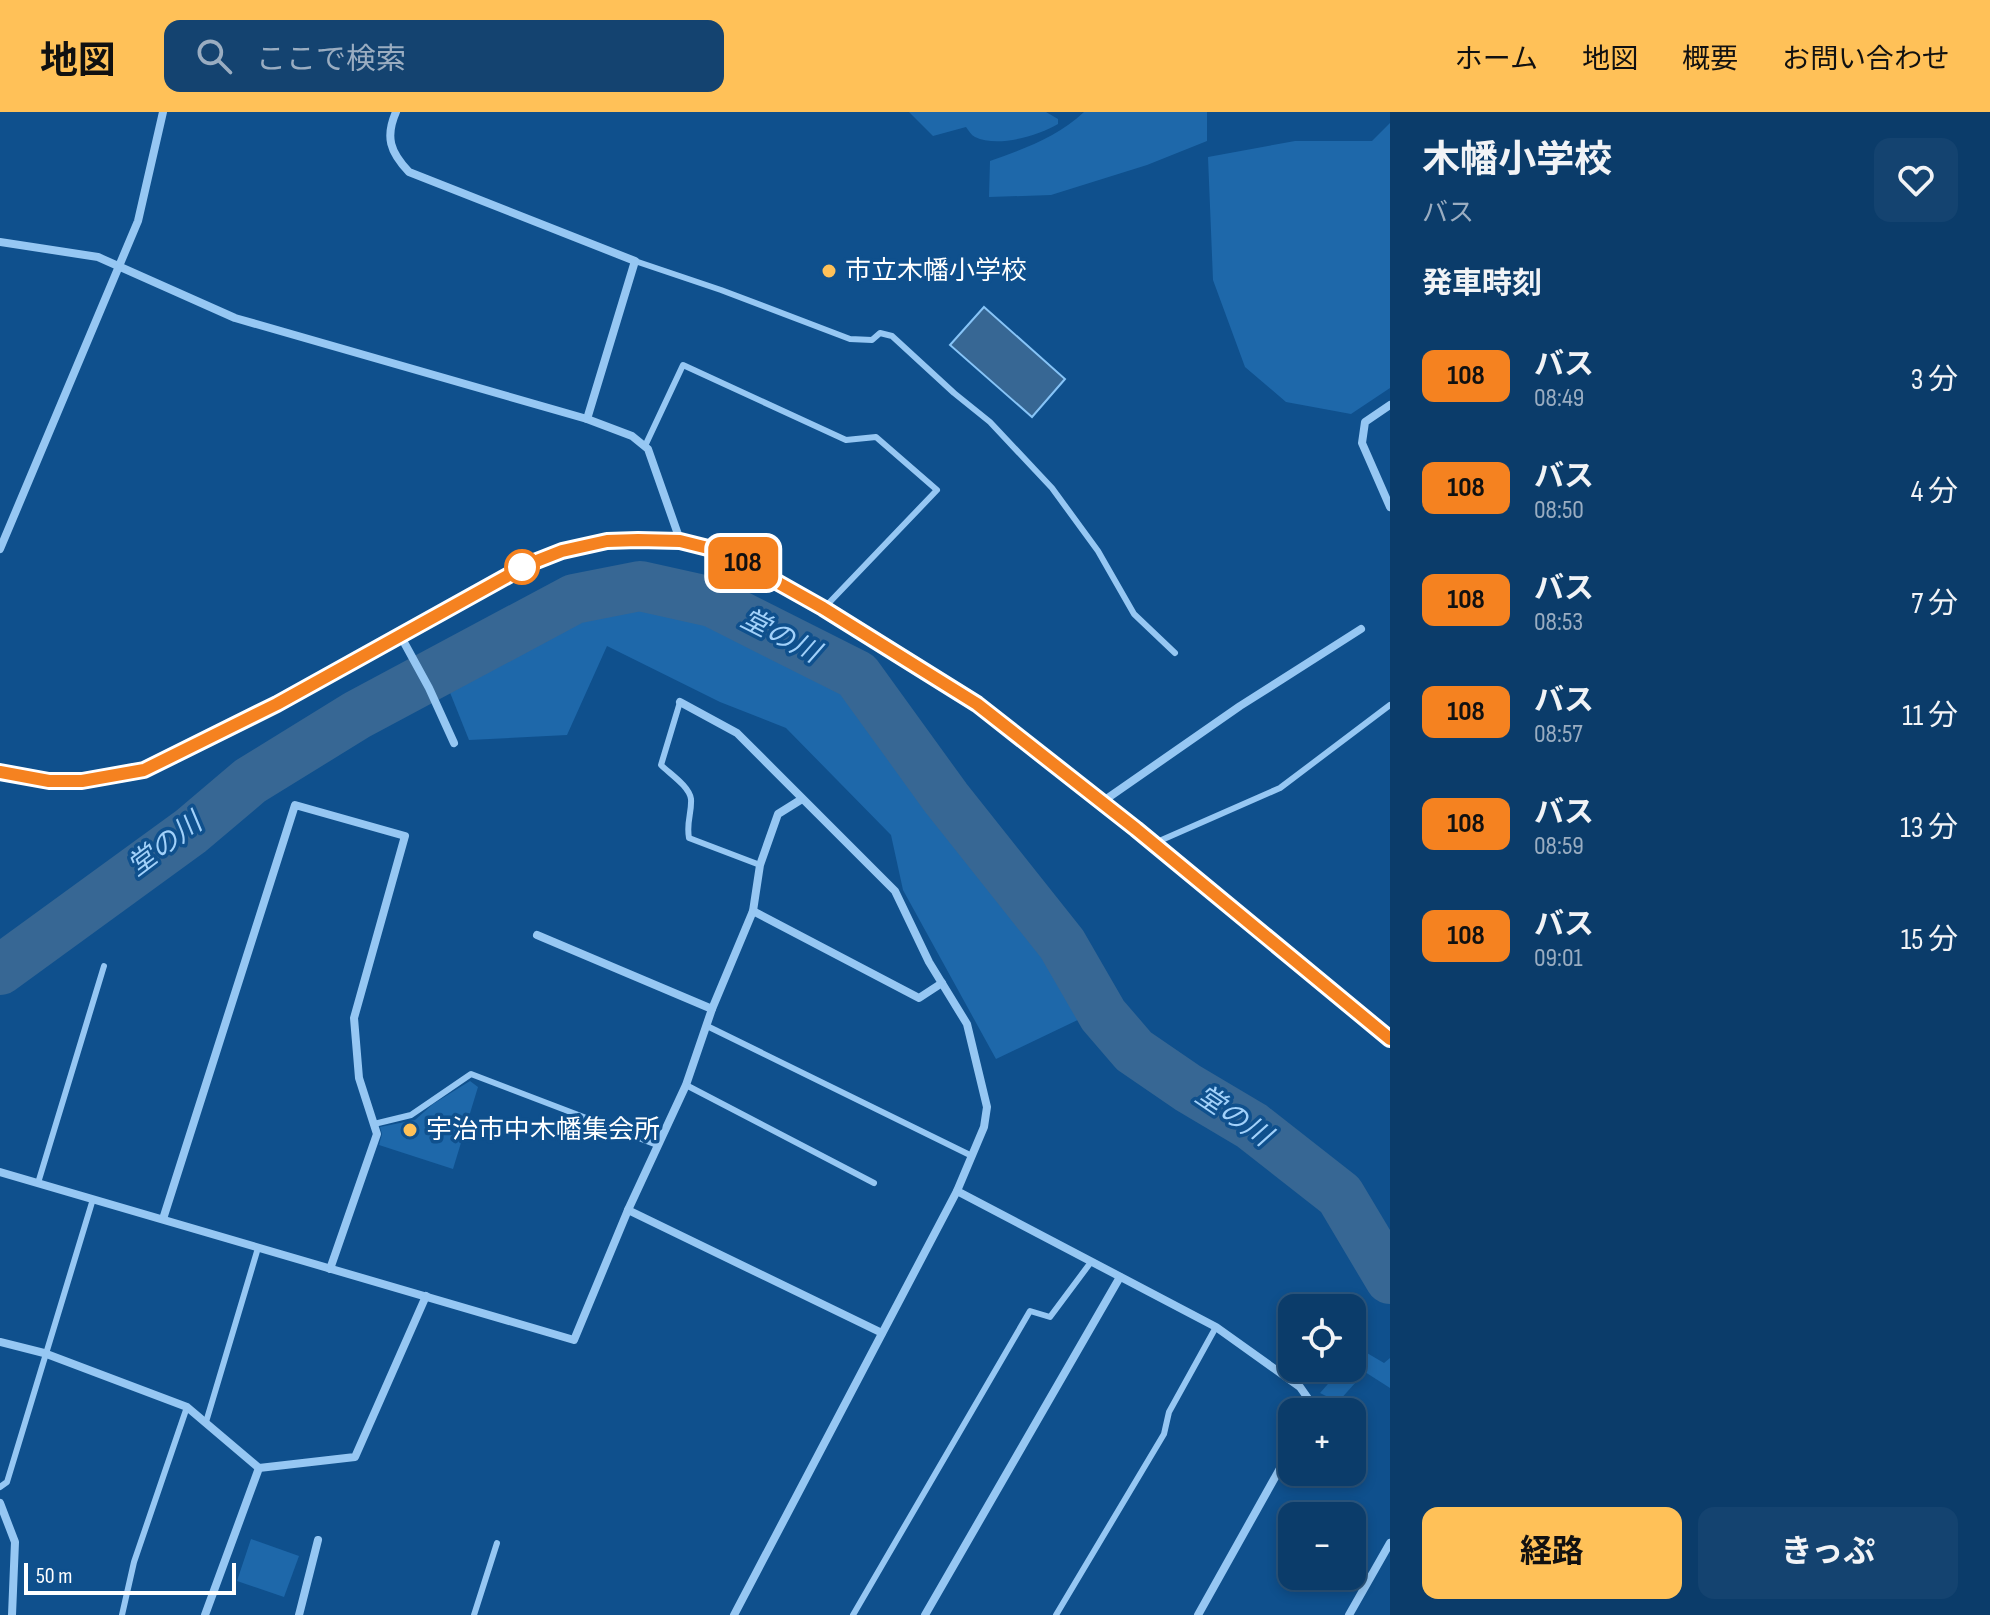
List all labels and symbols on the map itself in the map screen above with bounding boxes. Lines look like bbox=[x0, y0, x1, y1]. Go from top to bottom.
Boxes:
place label: 市立木幡小学校 bbox=[845, 256, 1027, 287]
marker: 市立木幡小学校 bbox=[820, 262, 838, 280]
line badge: 108 bbox=[697, 537, 789, 589]
unlabelled marker bbox=[505, 550, 539, 584]
water label: 堂の川 bbox=[735, 602, 828, 671]
water label: 堂の川 bbox=[122, 805, 211, 883]
water label: 堂の川 bbox=[1189, 1079, 1280, 1155]
place label: 宇治市中木幡集会所 bbox=[426, 1115, 660, 1146]
marker: 宇治市中木幡集会所 bbox=[401, 1121, 419, 1139]
scale bar bbox=[24, 1559, 236, 1595]

